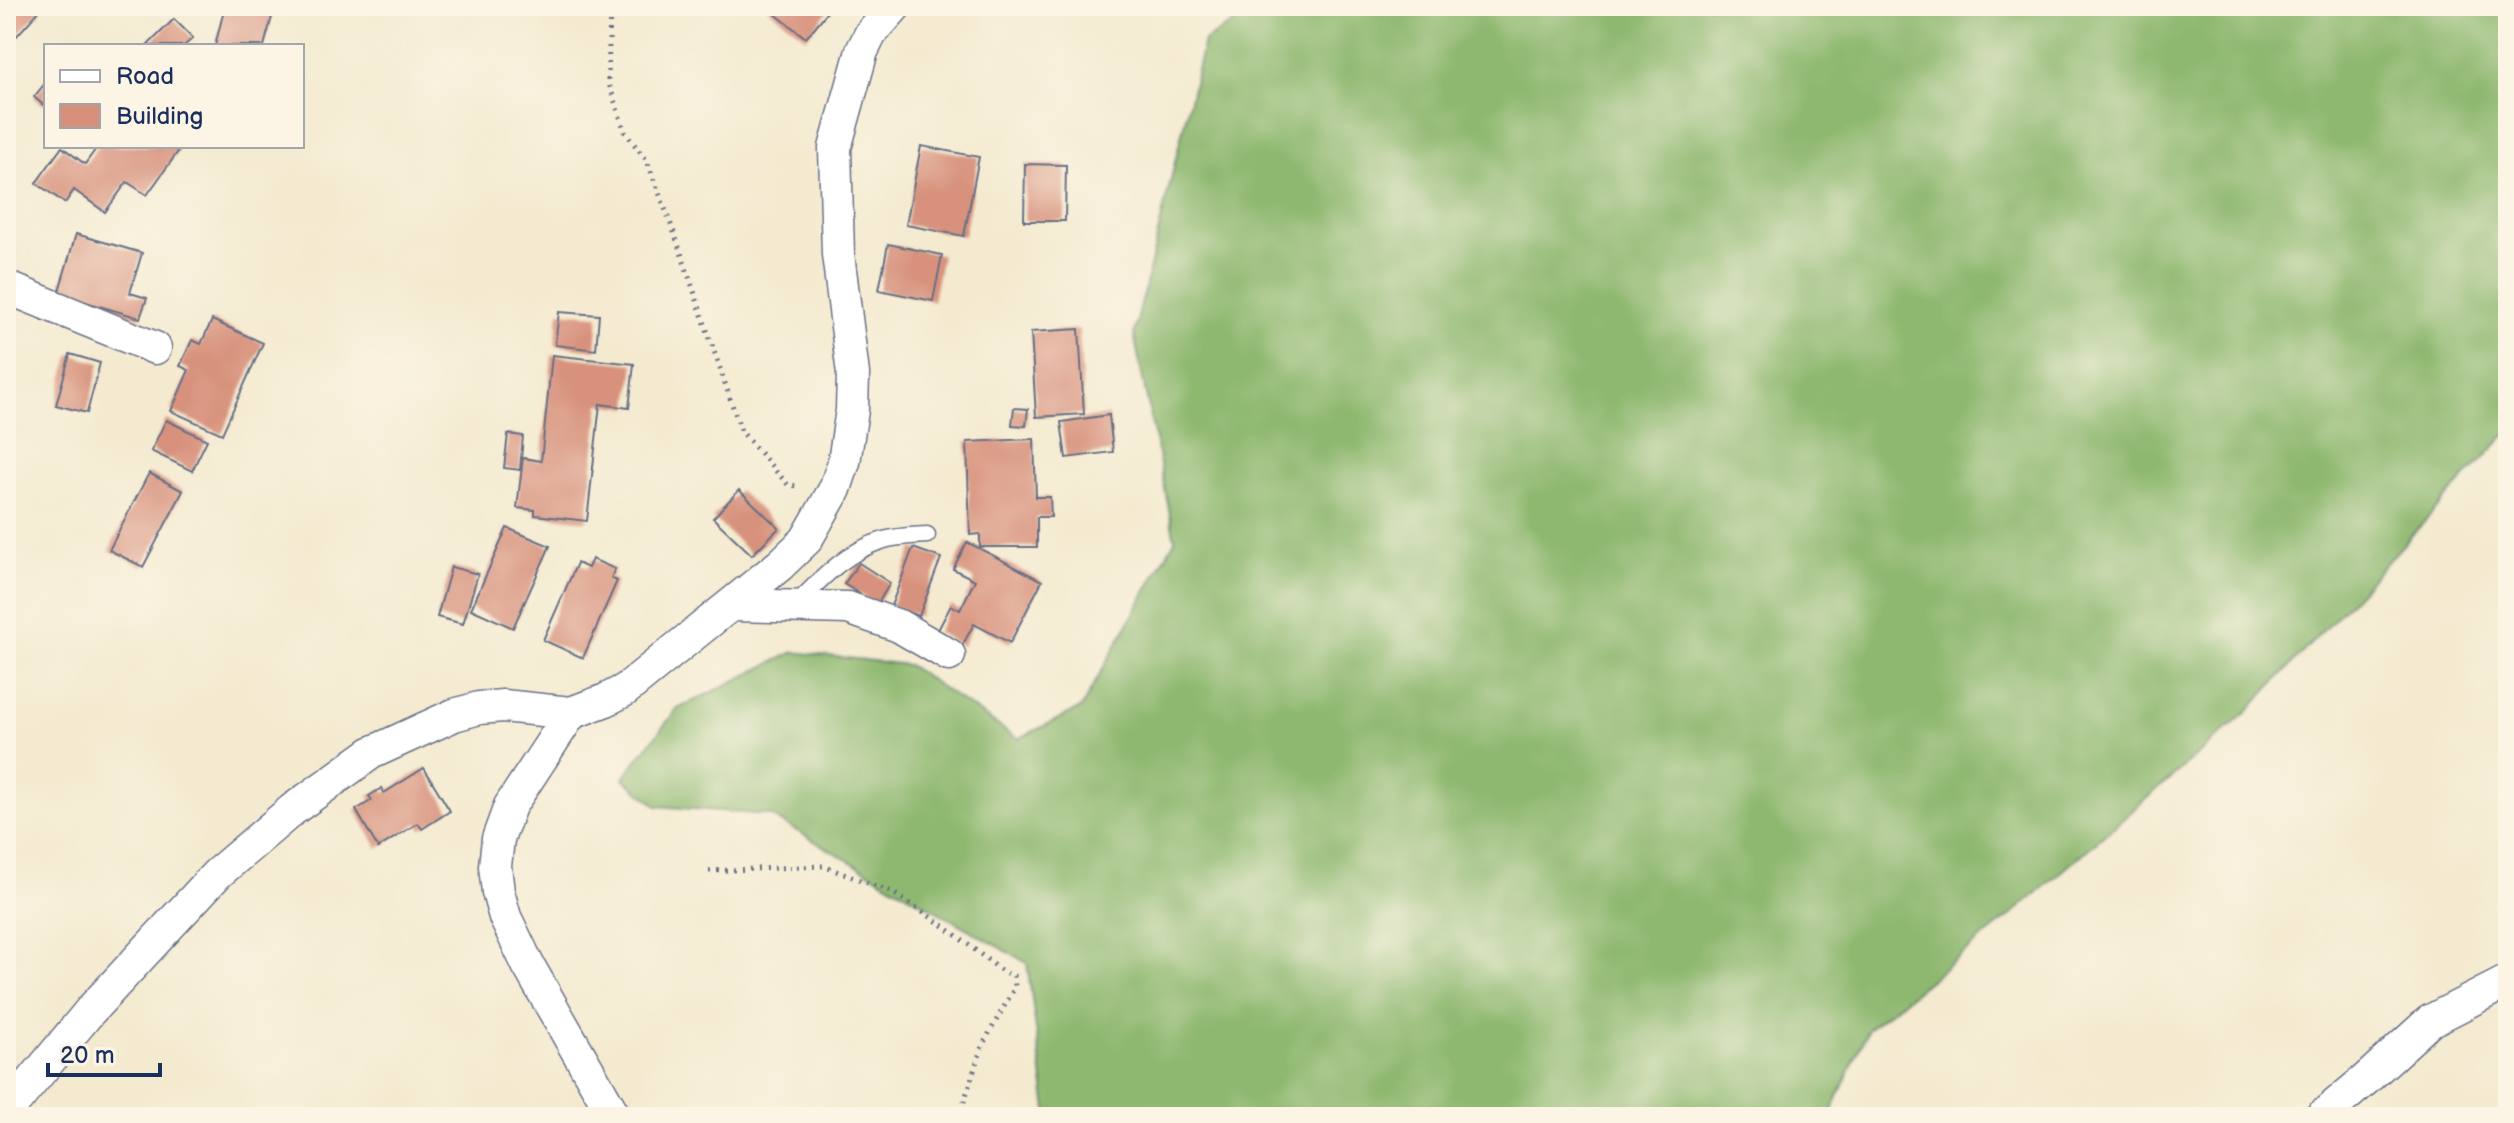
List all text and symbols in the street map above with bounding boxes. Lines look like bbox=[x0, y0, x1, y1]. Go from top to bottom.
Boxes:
legend bbox=[44, 44, 304, 148]
text: Road bbox=[116, 62, 174, 91]
text: Building bbox=[116, 102, 203, 131]
scale bar bbox=[48, 1027, 160, 1077]
text: 20 m bbox=[60, 1041, 115, 1070]

